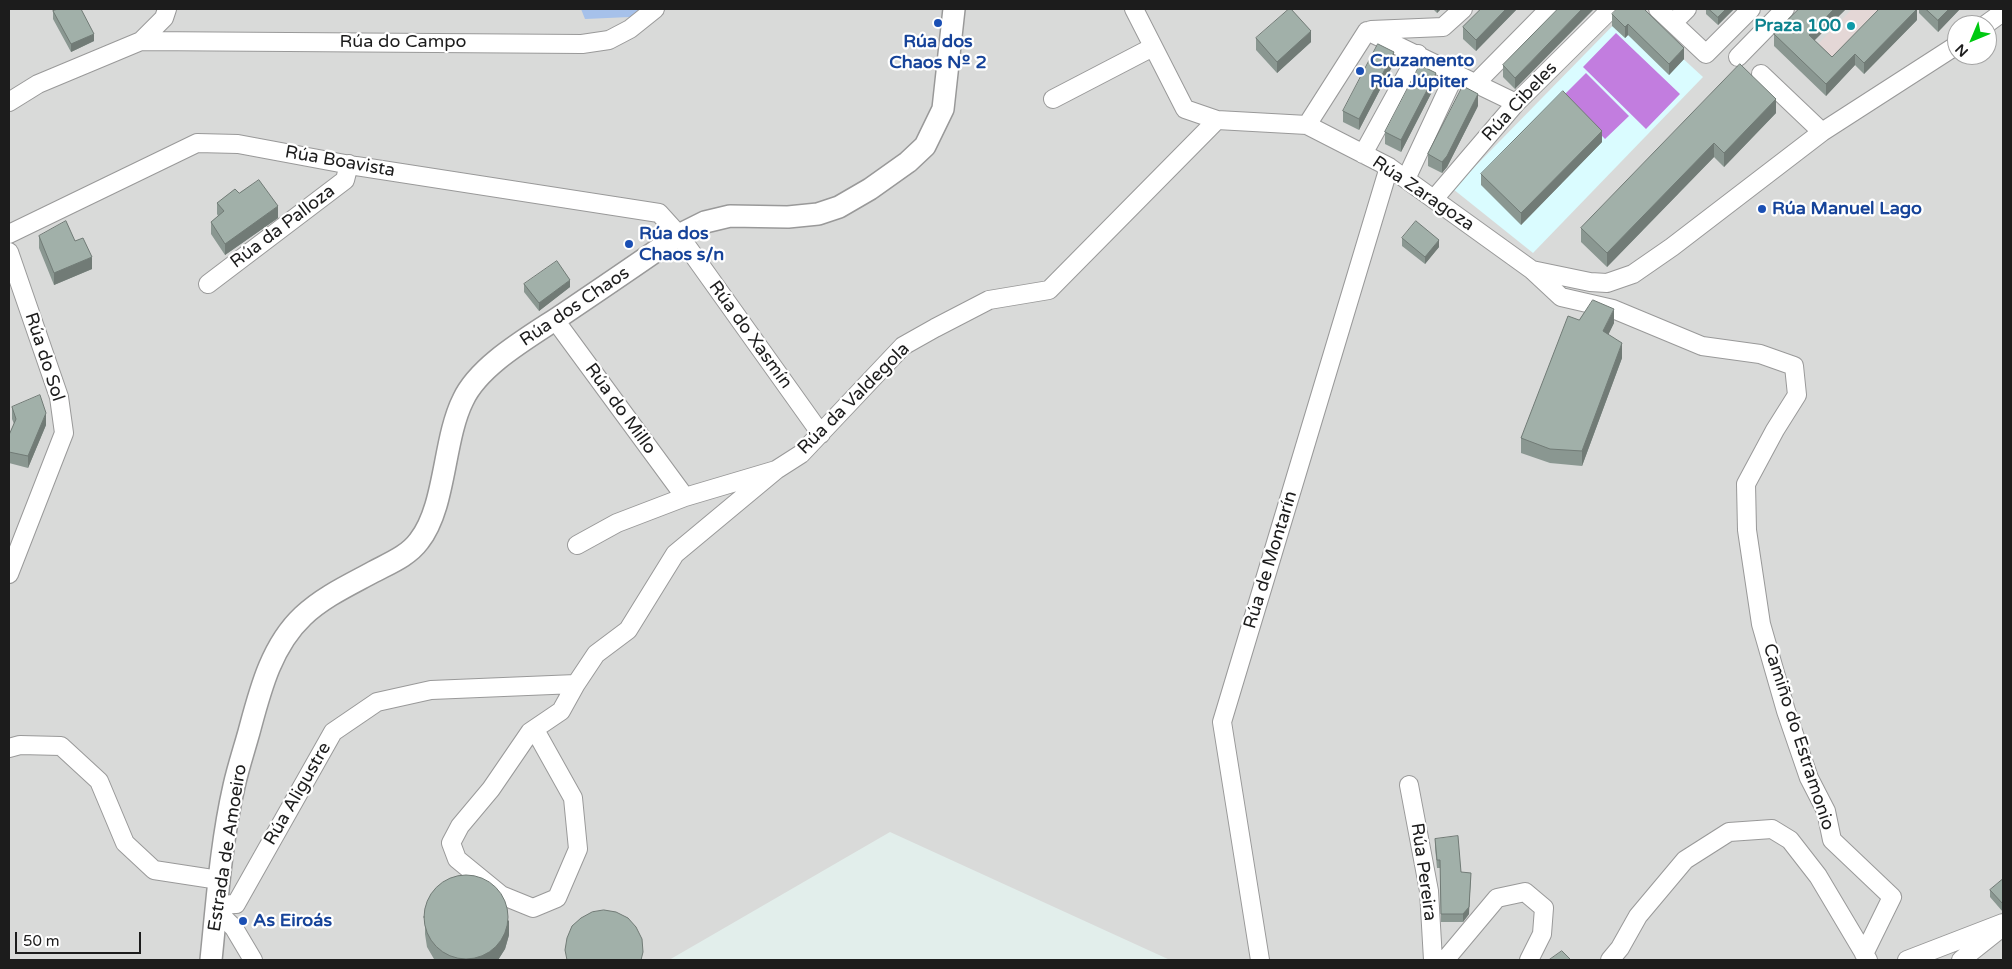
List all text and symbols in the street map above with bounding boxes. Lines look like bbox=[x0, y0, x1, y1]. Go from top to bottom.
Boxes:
place label: Praza 100 bbox=[1754, 15, 1841, 37]
north arrow bbox=[1947, 15, 1997, 65]
marker: Rúa dos Chaos Nº 2 bbox=[932, 17, 944, 29]
marker: Praza 100 bbox=[1845, 20, 1857, 32]
street label: Rúa do Campo bbox=[339, 31, 467, 53]
place label: Rúa dos Chaos Nº 2 bbox=[889, 31, 987, 74]
text: N bbox=[1952, 40, 1972, 60]
place label: Cruzamento Rúa Júpiter bbox=[1370, 50, 1474, 92]
street label: Rúa Cibeles bbox=[1478, 58, 1562, 146]
marker: Cruzamento Rúa Júpiter bbox=[1354, 65, 1366, 77]
street label: Rúa Boavista bbox=[283, 142, 397, 182]
street label: Rúa Zaragoza bbox=[1368, 152, 1478, 236]
street label: Rúa da Palloza bbox=[226, 181, 340, 273]
place label: Rúa Manuel Lago bbox=[1772, 198, 1922, 220]
marker: Rúa Manuel Lago bbox=[1756, 203, 1768, 215]
place label: Rúa dos Chaos s/n bbox=[639, 223, 724, 266]
marker: Rúa dos Chaos s/n bbox=[623, 238, 635, 250]
street label: Rúa dos Chaos bbox=[516, 262, 634, 352]
street label: Rúa do Xasmín bbox=[704, 277, 796, 393]
street label: Rúa do Sol bbox=[20, 310, 68, 404]
street label: Rúa da Valdegola bbox=[794, 339, 914, 459]
street label: Rúa do Millo bbox=[580, 359, 660, 459]
street label: Rúa de Montarín bbox=[1240, 488, 1302, 632]
street label: Camiño do Estramonio bbox=[1758, 641, 1838, 833]
street label: Rúa Aligustre bbox=[260, 739, 336, 849]
street label: Estrada de Amoeiro bbox=[204, 763, 252, 933]
street label: Rúa Pereira bbox=[1405, 822, 1441, 922]
place label: As Eiroás bbox=[253, 910, 332, 932]
marker: As Eiroás bbox=[237, 915, 249, 927]
scale bar bbox=[18, 922, 144, 954]
text: 50 m bbox=[23, 932, 60, 950]

